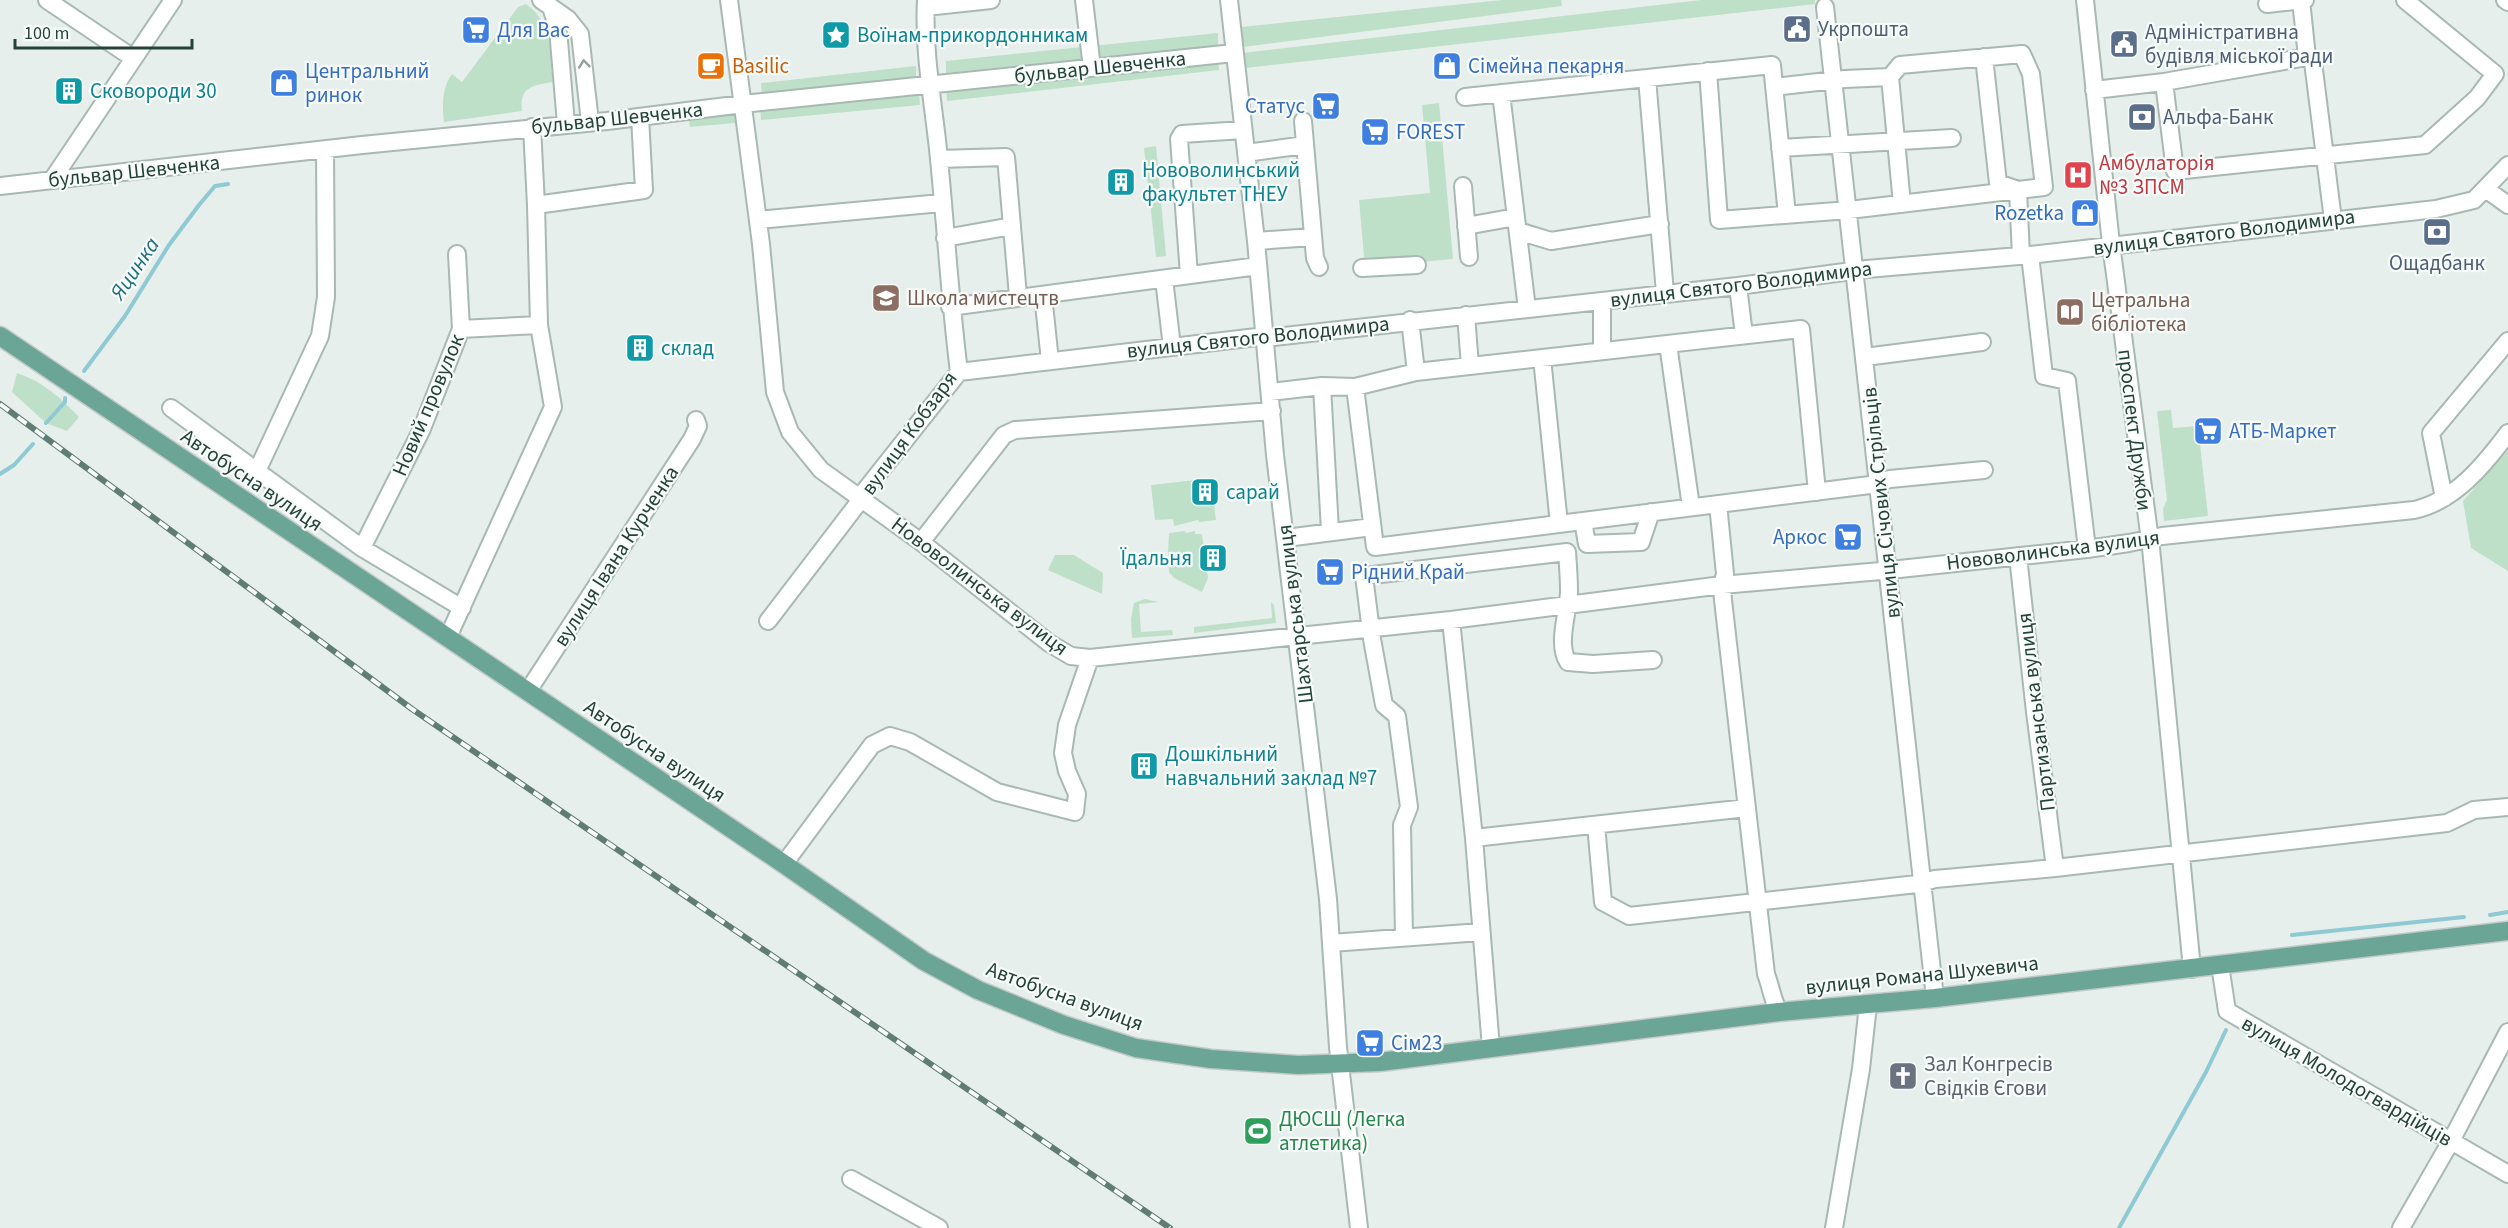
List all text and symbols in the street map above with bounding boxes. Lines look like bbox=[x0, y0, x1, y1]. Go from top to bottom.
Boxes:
scale bar bbox=[15, 12, 192, 50]
public building icon: Укрпошта bbox=[1781, 13, 1813, 45]
supermarket icon: Для Вас bbox=[460, 14, 492, 46]
place label: Укрпошта bbox=[1818, 14, 1909, 44]
place label: Для Вас bbox=[497, 15, 570, 45]
place label: Адміністративна будівля міської ради bbox=[2145, 17, 2333, 71]
place icon: Воїнам-прикордонникам bbox=[820, 19, 852, 51]
place label: Воїнам-прикордонникам bbox=[857, 20, 1088, 50]
text: 100 m bbox=[24, 21, 69, 46]
public building icon: Адміністративна будівля міської ради bbox=[2108, 28, 2140, 60]
street label: бульвар Шевченка bbox=[1013, 43, 1187, 91]
cafe icon: Basilic bbox=[695, 50, 727, 82]
shop icon: Сімейна пекарня bbox=[1431, 50, 1463, 82]
place label: Basilic bbox=[732, 51, 789, 81]
place label: Сімейна пекарня bbox=[1468, 51, 1624, 81]
place label: Центральний ринок bbox=[305, 56, 429, 110]
one-way arrow bbox=[578, 59, 591, 68]
shop icon: Центральний ринок bbox=[268, 67, 300, 99]
building icon: Сковороди 30 bbox=[53, 75, 85, 107]
place label: Сковороди 30 bbox=[90, 76, 217, 106]
supermarket icon: Статус bbox=[1310, 90, 1342, 122]
place label: Статус bbox=[1245, 91, 1305, 121]
street label: бульвар Шевченка bbox=[530, 94, 704, 142]
bank icon: Альфа-Банк bbox=[2126, 101, 2158, 133]
place label: Альфа-Банк bbox=[2163, 102, 2274, 132]
supermarket icon: FOREST bbox=[1359, 116, 1391, 148]
place label: FOREST bbox=[1396, 117, 1465, 147]
street label: бульвар Шевченка bbox=[47, 147, 221, 195]
place label: Амбулаторія №3 ЗПСМ bbox=[2099, 148, 2214, 202]
place label: Нововолинський факультет ТНЕУ bbox=[1142, 155, 1300, 209]
hospital icon: Амбулаторія №3 ЗПСМ bbox=[2062, 159, 2094, 191]
building icon: Нововолинський факультет ТНЕУ bbox=[1105, 166, 1137, 198]
shop icon: Rozetka bbox=[2069, 197, 2101, 229]
place label: Rozetka bbox=[1994, 198, 2064, 228]
street label: вулиця Святого Володимира bbox=[2091, 201, 2357, 263]
bank icon: Ощадбанк bbox=[2421, 216, 2453, 248]
water label: Яцинка bbox=[102, 231, 168, 307]
place label: Ощадбанк bbox=[2389, 248, 2485, 278]
street label: вулиця Святого Володимира bbox=[1608, 253, 1874, 315]
school or university icon: Школа мистецтв bbox=[870, 282, 902, 314]
place label: Школа мистецтв bbox=[907, 283, 1059, 313]
place label: Цетральна бібліотека bbox=[2091, 285, 2190, 339]
library icon: Цетральна бібліотека bbox=[2054, 296, 2086, 328]
street label: вулиця Святого Володимира bbox=[1125, 308, 1391, 366]
street label: Новий провулок bbox=[385, 329, 472, 481]
building icon: склад bbox=[624, 332, 656, 364]
place label: склад bbox=[661, 333, 714, 363]
street label: проспект Дружби bbox=[2110, 347, 2160, 513]
street label: вулиця Кобзаря bbox=[854, 365, 964, 501]
street label: вулиця Січових Стрільців bbox=[1854, 386, 1908, 620]
supermarket icon: АТБ-Маркет bbox=[2192, 415, 2224, 447]
place label: АТБ-Маркет bbox=[2229, 416, 2337, 446]
street label: Автобусна вулиця bbox=[175, 421, 329, 539]
street label: вулиця Івана Курченка bbox=[546, 460, 686, 652]
building icon: сарай bbox=[1189, 476, 1221, 508]
place label: сарай bbox=[1226, 477, 1280, 507]
street label: Нововолинська вулиця bbox=[885, 509, 1075, 663]
supermarket icon: Аркос bbox=[1832, 521, 1864, 553]
place label: Аркос bbox=[1773, 522, 1827, 552]
street label: Нововолинська вулиця bbox=[1945, 522, 2161, 578]
street label: Шахтарська вулиця bbox=[1269, 523, 1321, 705]
building icon: Їдальня bbox=[1197, 542, 1229, 574]
place label: Їдальня bbox=[1120, 543, 1192, 573]
supermarket icon: Рідний Край bbox=[1314, 556, 1346, 588]
place label: Рідний Край bbox=[1351, 557, 1465, 587]
street label: Партизанська вулиця bbox=[2009, 611, 2063, 813]
street label: Автобусна вулиця bbox=[578, 692, 732, 810]
place label: Дошкільний навчальний заклад №7 bbox=[1165, 739, 1377, 793]
building icon: Дошкільний навчальний заклад №7 bbox=[1128, 750, 1160, 782]
street label: вулиця Романа Шухевича bbox=[1804, 948, 2040, 1002]
street label: Автобусна вулиця bbox=[982, 954, 1148, 1038]
street label: вулиця Молодогвардійців bbox=[2236, 1008, 2458, 1154]
supermarket icon: Сім23 bbox=[1354, 1027, 1386, 1059]
place label: Сім23 bbox=[1391, 1028, 1442, 1058]
place label: Зал Конгресів Свідків Єгови bbox=[1924, 1049, 2053, 1103]
church icon: Зал Конгресів Свідків Єгови bbox=[1887, 1060, 1919, 1092]
place label: ДЮСШ (Легка атлетика) bbox=[1279, 1104, 1405, 1158]
sports icon: ДЮСШ (Легка атлетика) bbox=[1242, 1115, 1274, 1147]

